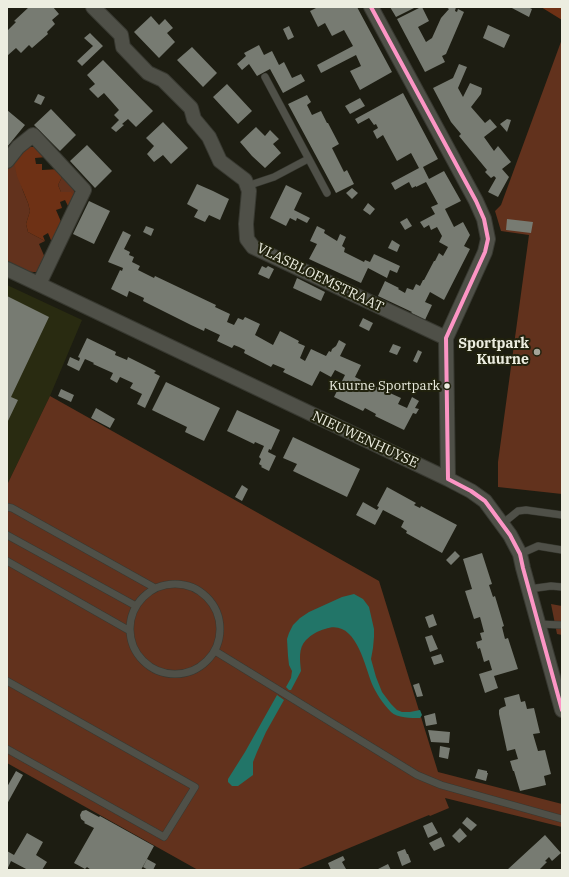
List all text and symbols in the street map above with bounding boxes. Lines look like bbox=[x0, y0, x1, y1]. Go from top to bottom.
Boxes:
street label: VLASBLOEMSTRAAT bbox=[254, 240, 386, 316]
place label: Sportpark Kuurne bbox=[458, 336, 529, 368]
marker: Sportpark Kuurne bbox=[532, 347, 542, 357]
place label: Kuurne Sportpark bbox=[329, 378, 440, 394]
marker: Kuurne Sportpark bbox=[442, 381, 452, 391]
street label: NIEUWENHUYSE bbox=[309, 408, 421, 472]

